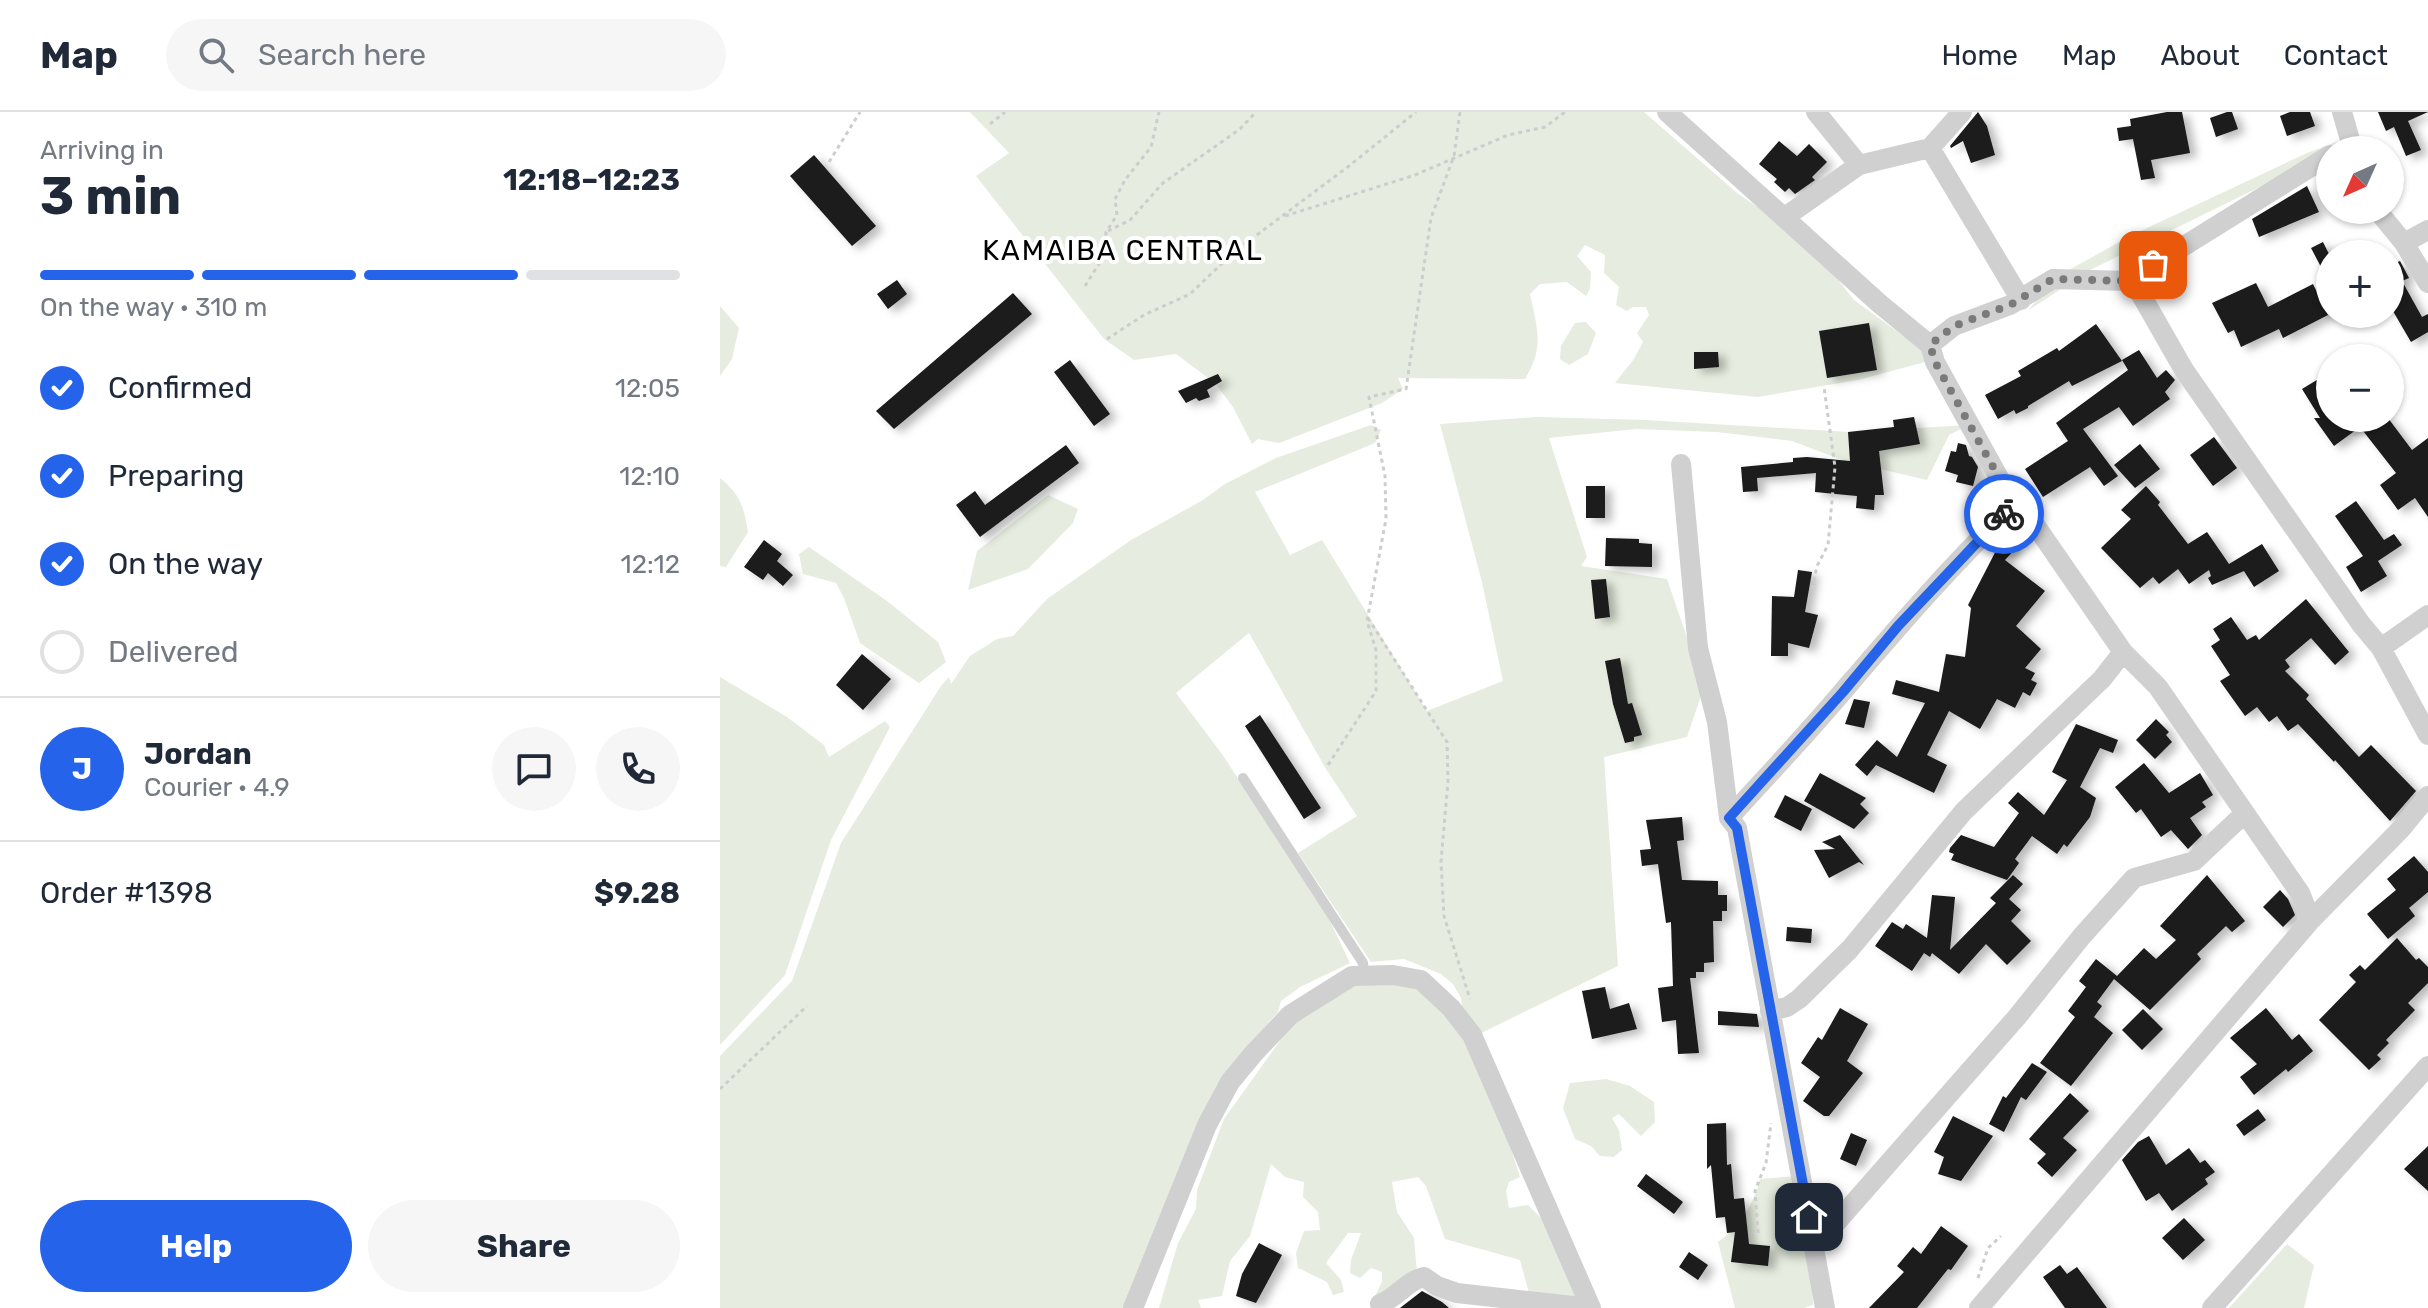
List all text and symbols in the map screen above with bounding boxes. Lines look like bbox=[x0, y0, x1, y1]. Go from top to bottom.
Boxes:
search box bbox=[166, 19, 726, 91]
text: Map bbox=[40, 32, 118, 78]
icon: search bbox=[194, 33, 238, 77]
text: Search here bbox=[258, 37, 426, 73]
text: Home bbox=[1941, 39, 2018, 72]
text: Map bbox=[2062, 39, 2116, 72]
text: About bbox=[2160, 39, 2240, 72]
text: Contact bbox=[2284, 39, 2388, 72]
text: Arriving in bbox=[40, 135, 164, 166]
north arrow bbox=[2316, 136, 2404, 224]
map controls bbox=[2316, 136, 2404, 432]
text: 12:18–12:23 bbox=[503, 162, 680, 198]
text: 3 min bbox=[40, 165, 181, 227]
pin bbox=[2119, 231, 2187, 299]
district label: KAMAIBA CENTRAL bbox=[982, 234, 1264, 267]
button: + bbox=[2316, 240, 2404, 328]
icon: bag bbox=[2131, 243, 2175, 287]
text: On the way · 310 m bbox=[40, 292, 267, 323]
button: − bbox=[2316, 344, 2404, 432]
icon: check bbox=[40, 366, 84, 410]
text: Confirmed bbox=[108, 370, 252, 406]
text: 12:05 bbox=[615, 373, 680, 404]
icon: check bbox=[40, 454, 84, 498]
text: Preparing bbox=[108, 458, 244, 494]
text: 12:10 bbox=[619, 461, 680, 492]
courier bbox=[1964, 474, 2044, 554]
icon: bike bbox=[1982, 492, 2026, 536]
icon: check bbox=[40, 542, 84, 586]
text: On the way bbox=[108, 546, 263, 582]
text: 12:12 bbox=[621, 549, 680, 580]
text: Delivered bbox=[108, 634, 239, 670]
button: chat bbox=[492, 727, 576, 811]
button: phone bbox=[596, 727, 680, 811]
text: Jordan bbox=[144, 736, 252, 772]
text: J bbox=[72, 751, 92, 787]
text: Courier · 4.9 bbox=[144, 772, 290, 803]
text: Order #1398 bbox=[40, 875, 213, 911]
text: $9.28 bbox=[594, 875, 680, 911]
pin bbox=[1775, 1183, 1843, 1251]
icon: home bbox=[1787, 1195, 1831, 1239]
button: Help bbox=[40, 1200, 352, 1292]
button: Share bbox=[368, 1200, 680, 1292]

